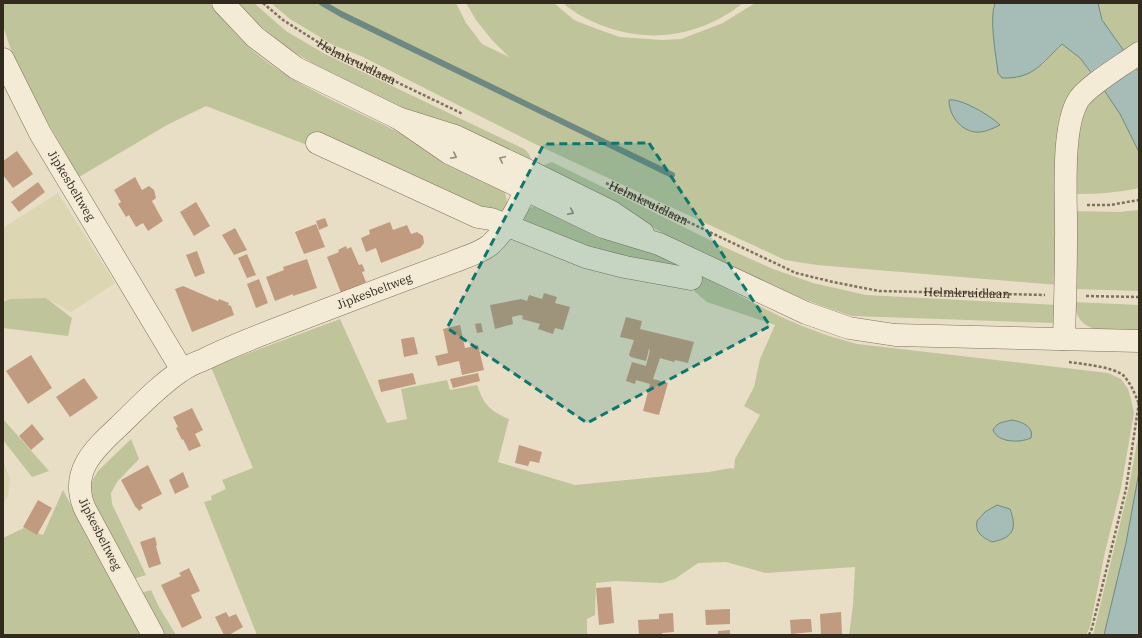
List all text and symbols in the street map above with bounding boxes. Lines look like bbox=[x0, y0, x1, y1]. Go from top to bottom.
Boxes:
street label: Helmkruidlaan bbox=[314, 35, 399, 88]
street label: Jipkesbeltweg bbox=[45, 147, 99, 224]
one-way arrow bbox=[450, 151, 457, 159]
one-way arrow bbox=[499, 156, 507, 164]
street label: Helmkruidlaan bbox=[606, 177, 691, 228]
one-way arrow bbox=[567, 207, 574, 215]
street label: Jipkesbeltweg bbox=[334, 270, 414, 312]
street label: Helmkruidlaan bbox=[923, 284, 1011, 301]
street label: Jipkesbeltweg bbox=[76, 495, 125, 573]

